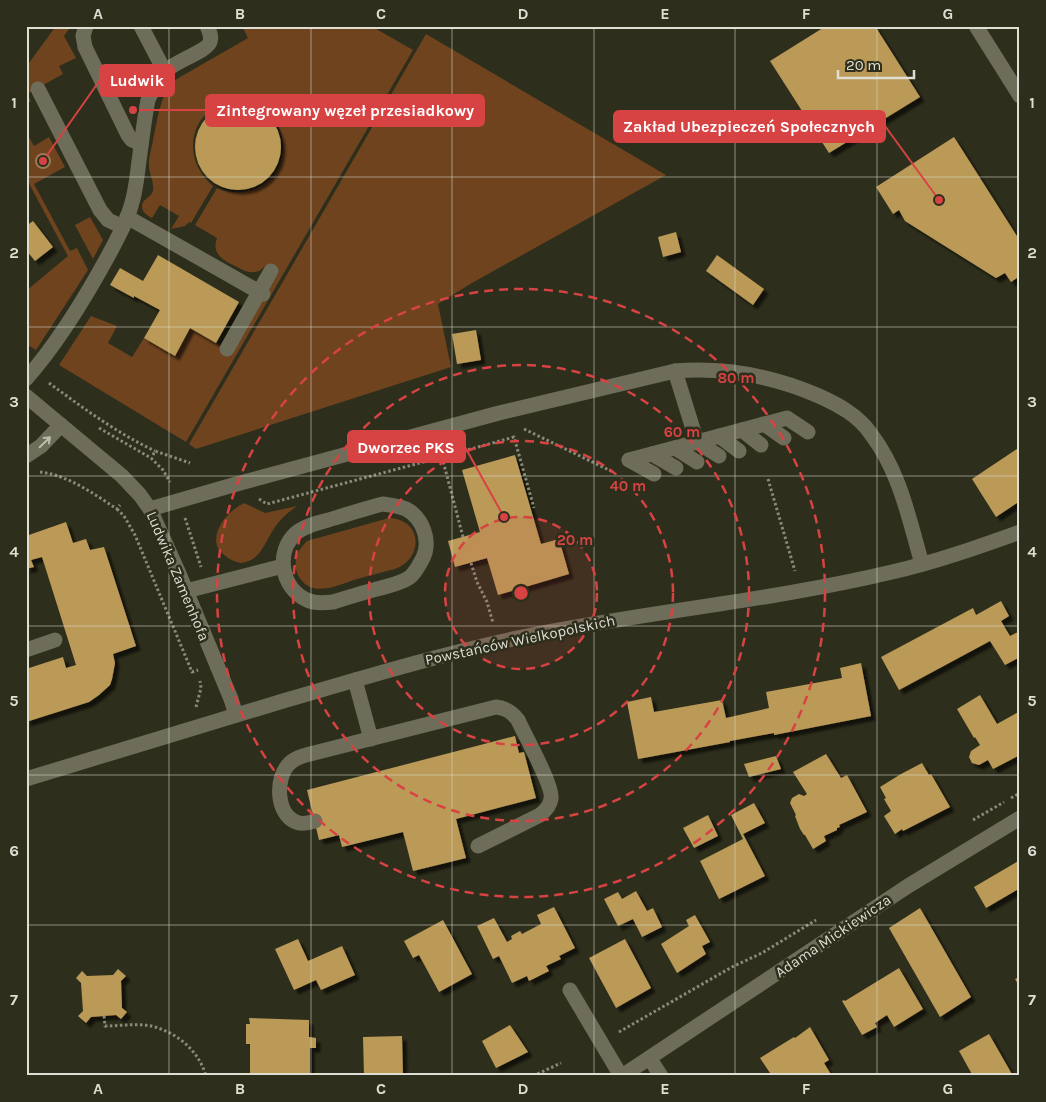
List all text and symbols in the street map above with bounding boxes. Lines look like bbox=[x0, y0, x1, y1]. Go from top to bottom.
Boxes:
text: A bbox=[93, 4, 103, 23]
text: B bbox=[235, 4, 245, 23]
text: C bbox=[376, 4, 386, 23]
text: D bbox=[518, 4, 529, 23]
text: E bbox=[660, 4, 670, 23]
text: F bbox=[802, 4, 811, 23]
text: G bbox=[943, 4, 953, 23]
scale bar bbox=[838, 48, 915, 80]
text: 20 m bbox=[846, 56, 881, 74]
callout: Ludwik bbox=[100, 65, 174, 96]
text: Ludwik bbox=[110, 71, 165, 90]
text: 1 bbox=[11, 93, 17, 112]
text: 1 bbox=[1029, 93, 1035, 112]
callout: Zintegrowany węzeł przesiadkowy bbox=[206, 95, 484, 126]
text: Zintegrowany węzeł przesiadkowy bbox=[216, 101, 474, 120]
callout: Zakład Ubezpieczeń Społecznych bbox=[614, 111, 885, 142]
text: Zakład Ubezpieczeń Społecznych bbox=[623, 117, 875, 136]
text: 2 bbox=[9, 243, 19, 262]
text: 2 bbox=[1027, 243, 1037, 262]
text: 80 m bbox=[717, 369, 755, 387]
text: 3 bbox=[9, 392, 19, 411]
text: 3 bbox=[1027, 392, 1037, 411]
text: 60 m bbox=[664, 423, 700, 441]
callout: Dworzec PKS bbox=[348, 431, 465, 462]
one-way arrow bbox=[38, 436, 51, 448]
text: Dworzec PKS bbox=[357, 438, 455, 457]
text: 40 m bbox=[610, 477, 646, 495]
street label: Ludwika Zamenhofa bbox=[143, 508, 213, 644]
text: 20 m bbox=[557, 531, 593, 549]
text: 4 bbox=[9, 542, 19, 561]
text: 4 bbox=[1027, 542, 1037, 561]
centre of rings bbox=[512, 584, 530, 602]
street label: Powstańców Wielkopolskich bbox=[423, 611, 617, 669]
text: 5 bbox=[9, 691, 19, 710]
text: 5 bbox=[1027, 691, 1037, 710]
text: 6 bbox=[9, 841, 19, 860]
text: 6 bbox=[1027, 841, 1037, 860]
street label: Adama Mickiewicza bbox=[772, 891, 894, 981]
text: 7 bbox=[10, 990, 18, 1009]
text: 7 bbox=[1028, 990, 1036, 1009]
text: A bbox=[93, 1079, 103, 1098]
text: B bbox=[235, 1079, 245, 1098]
text: C bbox=[376, 1079, 386, 1098]
text: D bbox=[518, 1079, 529, 1098]
text: E bbox=[660, 1079, 670, 1098]
text: F bbox=[802, 1079, 811, 1098]
text: G bbox=[943, 1079, 953, 1098]

